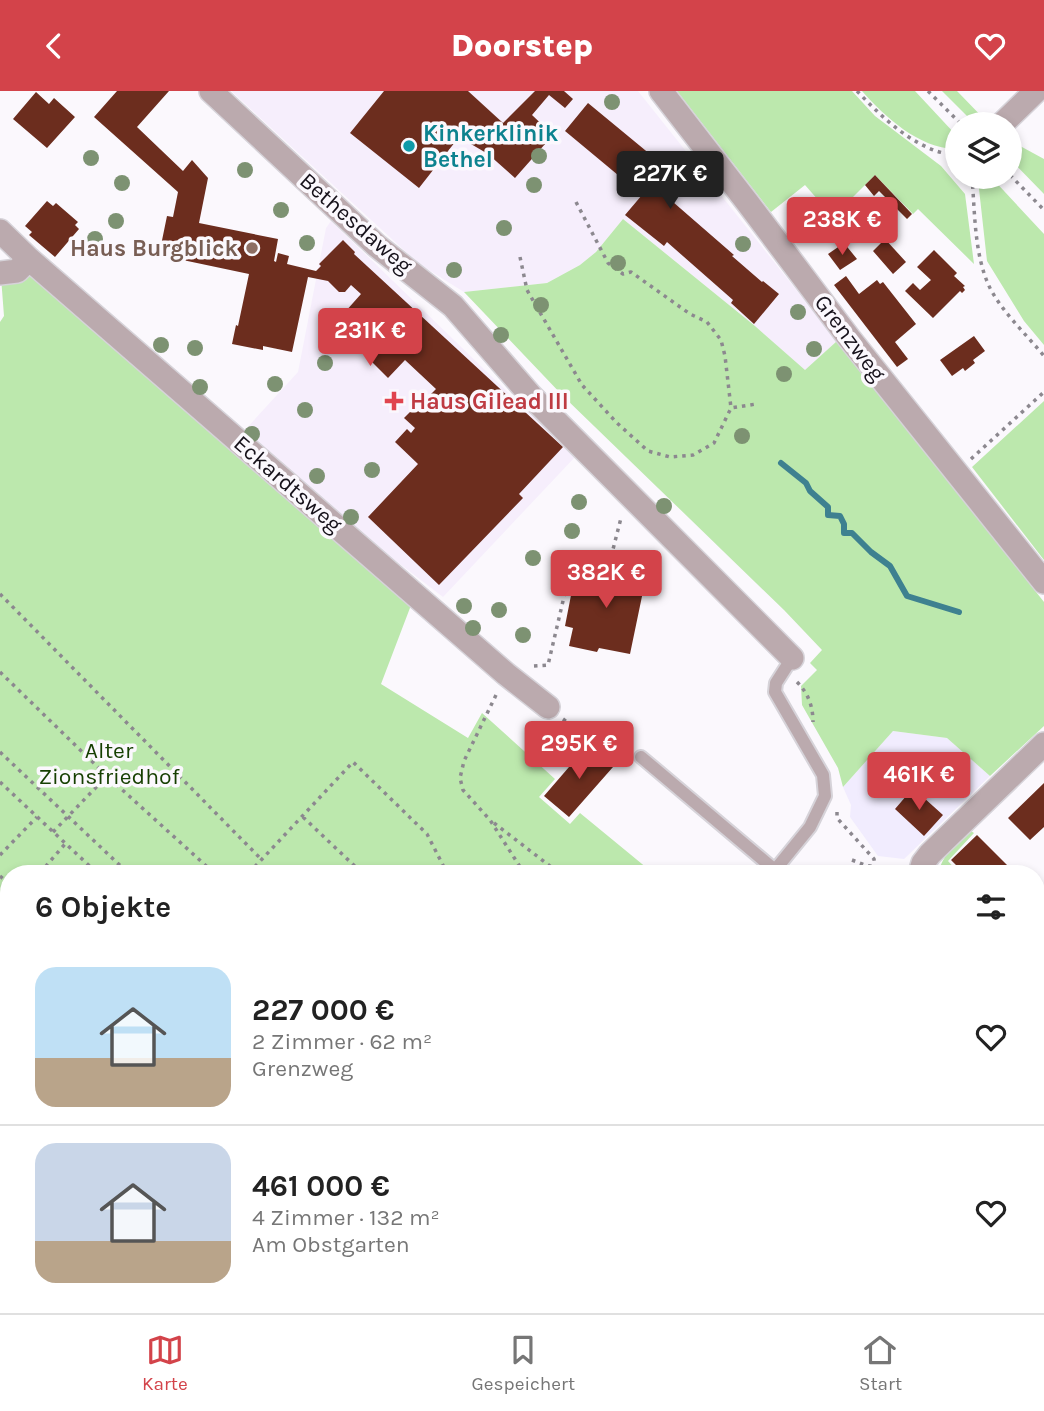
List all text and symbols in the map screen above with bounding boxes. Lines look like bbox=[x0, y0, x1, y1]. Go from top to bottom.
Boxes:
icon: back bbox=[35, 27, 73, 65]
text: Doorstep bbox=[451, 27, 593, 64]
icon: heart bbox=[971, 27, 1009, 65]
map controls bbox=[945, 112, 1022, 189]
button: layers bbox=[945, 112, 1022, 189]
place label: Kinkerklinik Bethel bbox=[423, 120, 559, 173]
marker: Kinkerklinik Bethel bbox=[401, 138, 417, 154]
pin: 227K € bbox=[613, 151, 727, 211]
text: 227K € bbox=[633, 160, 707, 187]
street label: Bethesdaweg bbox=[294, 167, 418, 279]
pin: 238K € bbox=[785, 197, 899, 257]
text: 238K € bbox=[803, 206, 881, 233]
place label: Haus Burgblick bbox=[70, 235, 238, 262]
marker: Haus Burgblick bbox=[244, 240, 260, 256]
street label: Grenzweg bbox=[809, 289, 891, 387]
pin: 231K € bbox=[313, 309, 427, 368]
text: 231K € bbox=[334, 317, 406, 344]
place label: Haus Gilead III bbox=[410, 388, 569, 415]
marker: Haus Gilead III bbox=[384, 391, 404, 411]
street label: Eckardtsweg bbox=[228, 430, 348, 538]
pin: 382K € bbox=[549, 551, 663, 610]
text: 382K € bbox=[567, 559, 645, 586]
pin: 295K € bbox=[522, 721, 636, 781]
text: 295K € bbox=[541, 730, 617, 757]
park label: Alter Zionsfriedhof bbox=[38, 737, 180, 790]
pin: 461K € bbox=[862, 753, 976, 812]
text: 461K € bbox=[883, 761, 955, 788]
icon: filters bbox=[972, 888, 1010, 926]
text: 6 Objekte bbox=[35, 889, 171, 925]
text: 227 000 € bbox=[252, 992, 394, 1028]
icon: home bbox=[91, 995, 175, 1079]
icon: heart bbox=[972, 1018, 1010, 1056]
text: 2 Zimmer · 62 m² bbox=[252, 1028, 432, 1055]
text: Grenzweg bbox=[252, 1055, 353, 1082]
text: 461 000 € bbox=[252, 1168, 390, 1204]
icon: home bbox=[91, 1171, 175, 1255]
icon: heart bbox=[972, 1194, 1010, 1232]
text: 4 Zimmer · 132 m² bbox=[252, 1204, 440, 1231]
text: Am Obstgarten bbox=[252, 1231, 410, 1258]
tab: Karte bbox=[142, 1331, 188, 1395]
tab: Gespeichert bbox=[472, 1331, 575, 1395]
tab: Start bbox=[859, 1331, 902, 1395]

